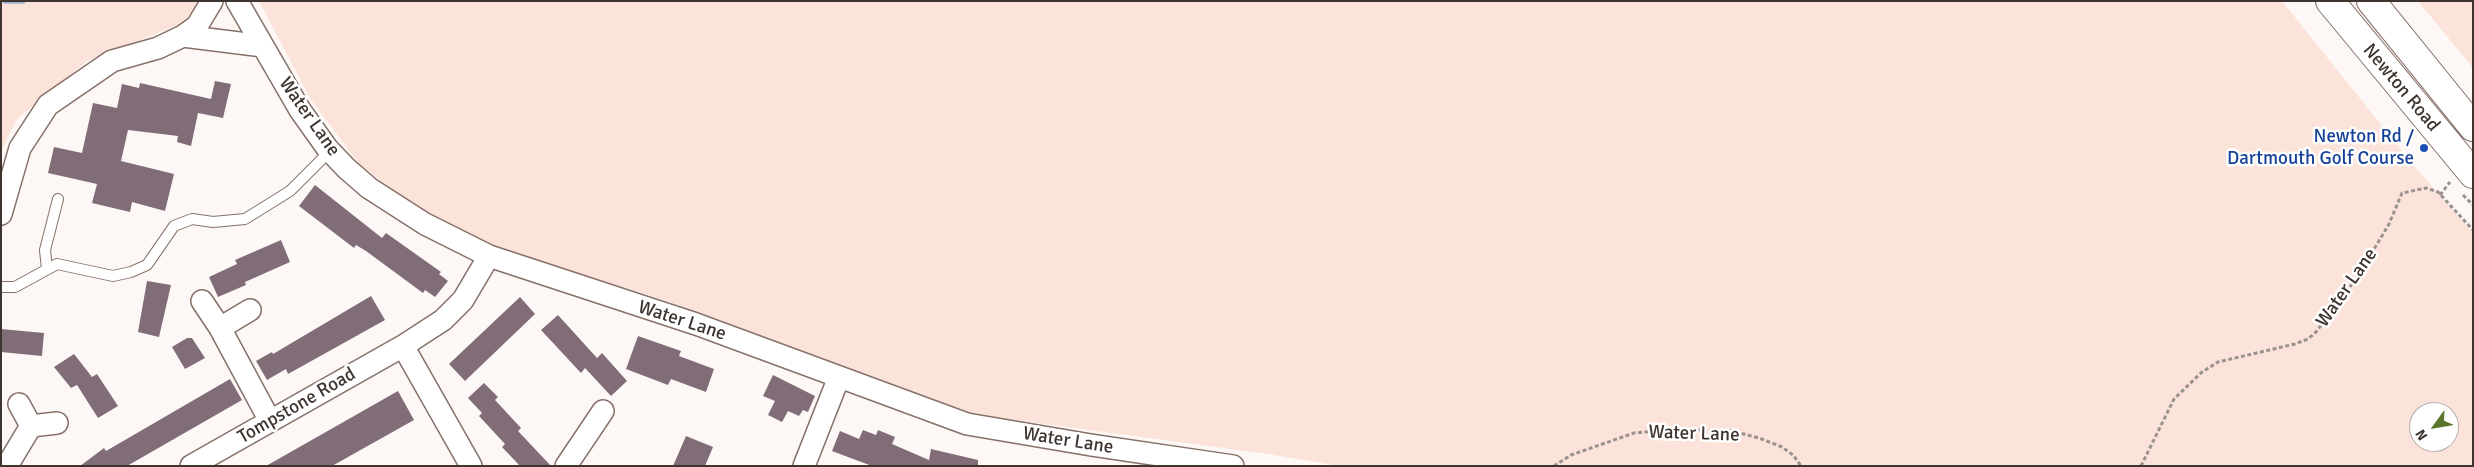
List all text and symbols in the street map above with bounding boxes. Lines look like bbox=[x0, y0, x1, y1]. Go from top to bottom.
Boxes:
street label: Newton Road bbox=[2358, 39, 2444, 137]
street label: Water Lane bbox=[273, 73, 345, 161]
place label: Newton Rd / Dartmouth Golf Course bbox=[2227, 126, 2414, 170]
marker: Newton Rd / Dartmouth Golf Course bbox=[2418, 142, 2430, 154]
street label: Water Lane bbox=[2311, 244, 2383, 332]
street label: Water Lane bbox=[635, 296, 729, 346]
street label: Tompstone Road bbox=[234, 363, 360, 449]
north arrow bbox=[2409, 402, 2459, 452]
street label: Water Lane bbox=[1648, 421, 1740, 447]
street label: Water Lane bbox=[1021, 423, 1115, 459]
text: N bbox=[2412, 426, 2431, 443]

